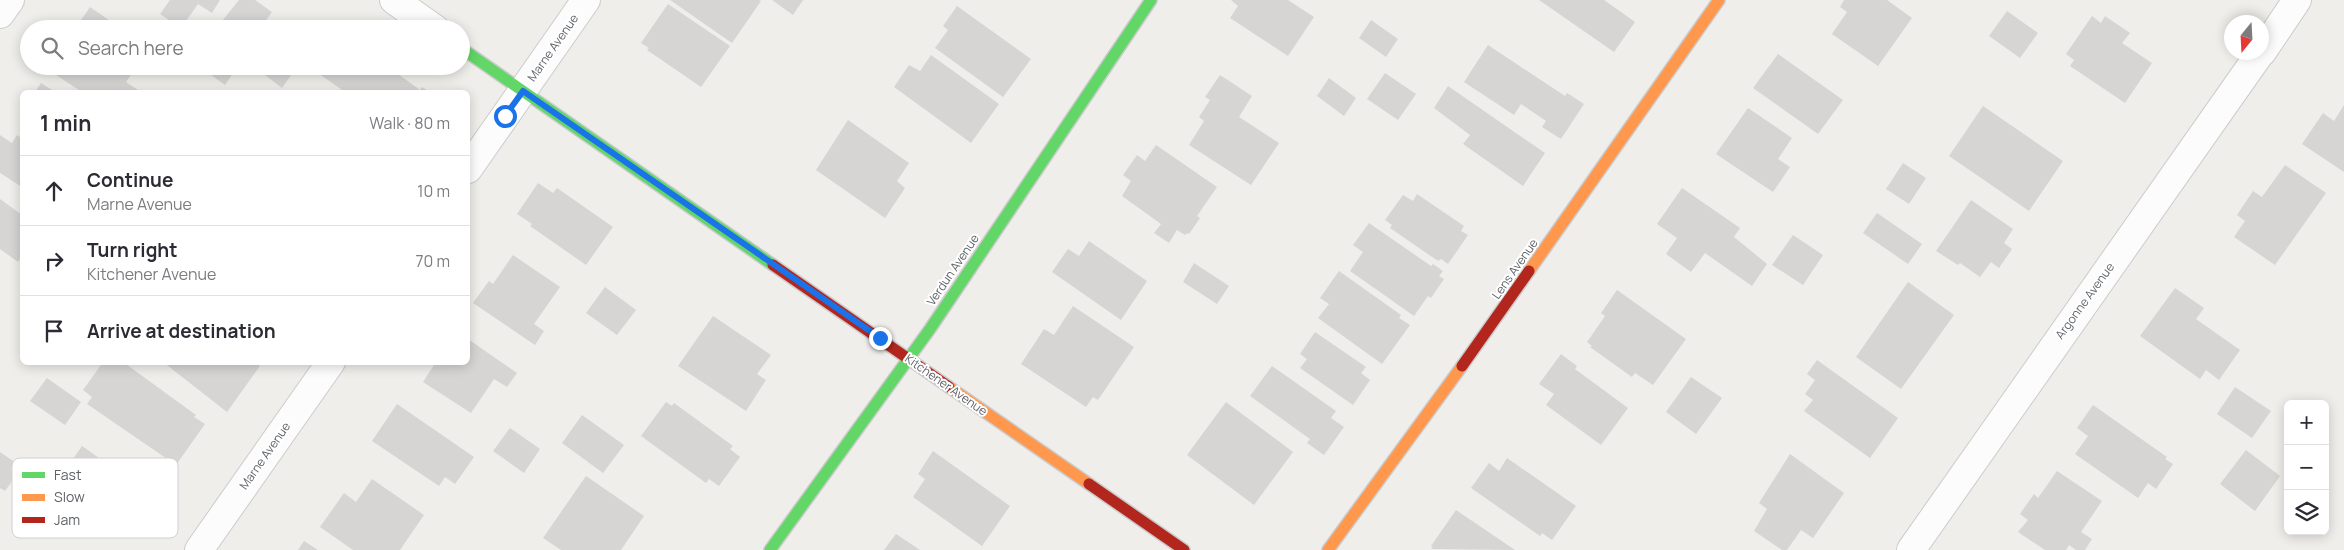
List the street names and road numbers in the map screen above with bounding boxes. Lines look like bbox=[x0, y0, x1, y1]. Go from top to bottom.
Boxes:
street label: Marne Avenue bbox=[523, 11, 582, 85]
street label: Verdun Avenue bbox=[922, 231, 983, 309]
street label: Lens Avenue bbox=[1488, 235, 1542, 302]
street label: Argonne Avenue bbox=[2051, 259, 2118, 342]
street label: Kitchener Avenue bbox=[902, 350, 991, 419]
street label: Marne Avenue bbox=[235, 419, 294, 493]

